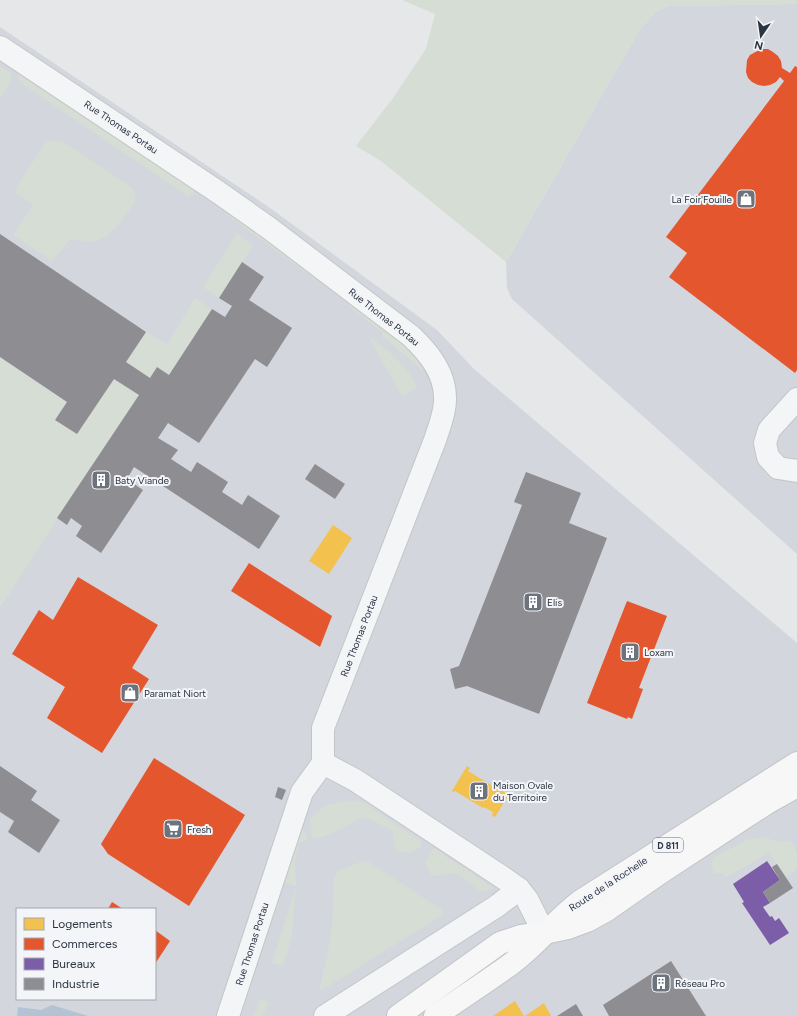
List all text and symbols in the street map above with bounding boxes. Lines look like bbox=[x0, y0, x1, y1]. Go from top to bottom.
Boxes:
north arrow bbox=[741, 16, 781, 56]
text: N bbox=[753, 38, 764, 53]
street label: Rue Thomas Portau bbox=[81, 97, 161, 157]
shop icon: La Foir'Fouille bbox=[735, 188, 757, 210]
place label: La Foir'Fouille bbox=[671, 193, 733, 206]
street label: Rue Thomas Portau bbox=[346, 285, 422, 349]
building icon: Baty Viande bbox=[90, 469, 112, 491]
place label: Baty Viande bbox=[115, 474, 170, 487]
building icon: Elis bbox=[522, 591, 544, 613]
street label: Rue Thomas Portau bbox=[337, 593, 381, 679]
place label: Elis bbox=[547, 596, 562, 609]
building icon: Loxam bbox=[619, 641, 641, 663]
place label: Loxam bbox=[644, 646, 673, 659]
shop icon: Paramat Niort bbox=[119, 682, 141, 704]
place label: Paramat Niort bbox=[144, 687, 206, 700]
place label: Maison Ovale du Territoire bbox=[493, 779, 554, 804]
building icon: Maison Ovale du Territoire bbox=[468, 780, 490, 802]
supermarket icon: Fresh bbox=[162, 818, 184, 840]
place label: Fresh bbox=[187, 823, 212, 836]
road number: D 811 bbox=[653, 838, 683, 852]
street label: Route de la Rochelle bbox=[566, 853, 650, 914]
street label: Rue Thomas Portau bbox=[232, 901, 272, 987]
legend bbox=[16, 908, 156, 1000]
text: Logements bbox=[52, 917, 113, 931]
text: Commerces bbox=[52, 937, 118, 951]
text: Bureaux bbox=[52, 957, 95, 971]
building icon: Réseau Pro bbox=[650, 972, 672, 994]
text: Industrie bbox=[52, 977, 100, 991]
place label: Réseau Pro bbox=[675, 977, 725, 990]

